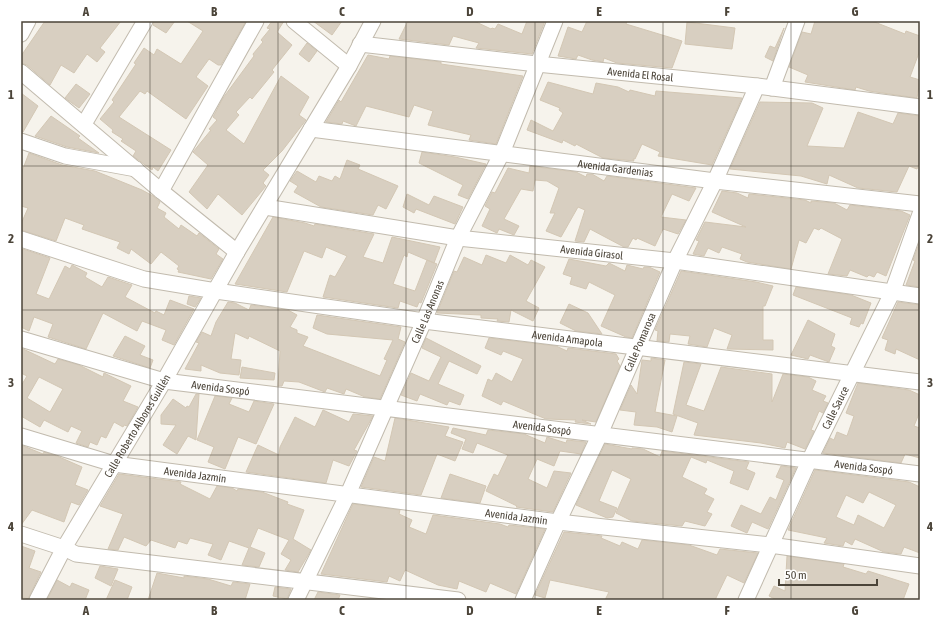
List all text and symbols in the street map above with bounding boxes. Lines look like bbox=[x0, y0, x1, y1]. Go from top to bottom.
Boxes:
text: A bbox=[82, 4, 90, 19]
text: B bbox=[211, 4, 218, 19]
text: C bbox=[339, 4, 345, 19]
text: D bbox=[466, 4, 474, 19]
text: E bbox=[596, 4, 602, 19]
text: F bbox=[724, 4, 730, 19]
text: G bbox=[852, 4, 859, 19]
street label: Avenida El Rosal bbox=[607, 65, 674, 84]
text: 1 bbox=[8, 87, 14, 102]
text: 1 bbox=[927, 87, 933, 102]
street label: Avenida Gardenias bbox=[577, 157, 654, 179]
text: 2 bbox=[8, 231, 14, 246]
text: 2 bbox=[927, 231, 933, 246]
street label: Avenida Girasol bbox=[560, 243, 624, 261]
street label: Calle Las Anonas bbox=[409, 278, 446, 345]
street label: Calle Pomarosa bbox=[622, 311, 658, 374]
street label: Avenida Amapola bbox=[531, 328, 604, 349]
street label: Calle Roberto Albores Guillén bbox=[102, 372, 173, 480]
text: 3 bbox=[8, 375, 14, 390]
text: 3 bbox=[927, 375, 933, 390]
street label: Avenida Sospó bbox=[191, 378, 250, 397]
street label: Calle Sauce bbox=[820, 384, 851, 431]
street label: Avenida Sospó bbox=[512, 418, 572, 437]
street label: Avenida Sospó bbox=[834, 458, 894, 477]
street label: Avenida Jazmín bbox=[163, 465, 227, 485]
street label: Avenida Jazmín bbox=[484, 507, 548, 527]
text: 4 bbox=[7, 519, 14, 534]
text: 4 bbox=[926, 519, 933, 534]
scale bar bbox=[779, 561, 877, 587]
text: 50 m bbox=[785, 568, 807, 582]
text: A bbox=[82, 603, 90, 618]
text: B bbox=[211, 603, 218, 618]
text: C bbox=[339, 603, 345, 618]
text: D bbox=[466, 603, 474, 618]
text: E bbox=[596, 603, 602, 618]
text: F bbox=[724, 603, 730, 618]
text: G bbox=[852, 603, 859, 618]

